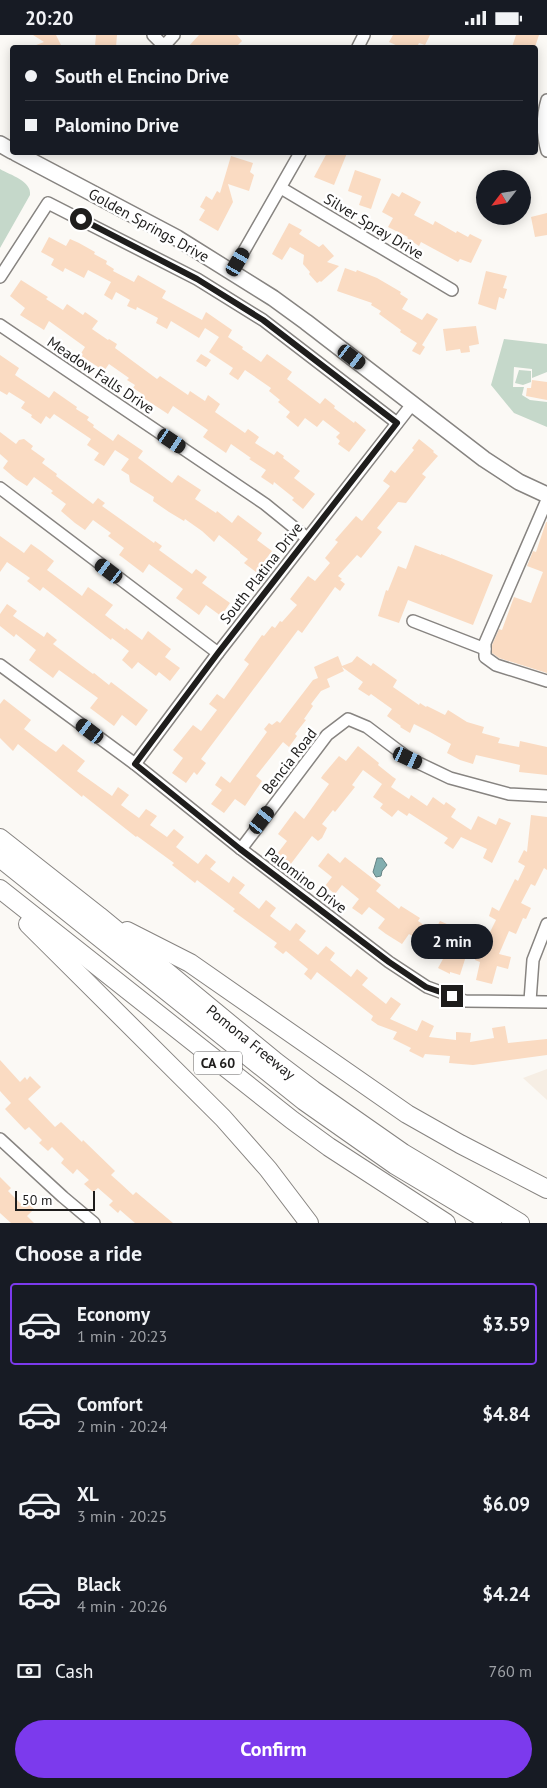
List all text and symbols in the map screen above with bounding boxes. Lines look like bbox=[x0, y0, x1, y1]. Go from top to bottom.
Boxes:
text: 20:20 bbox=[25, 6, 73, 30]
text: South el Encino Drive bbox=[55, 64, 229, 88]
text: Palomino Drive bbox=[55, 113, 179, 137]
north arrow bbox=[476, 170, 531, 225]
map controls bbox=[476, 170, 531, 225]
street label: Golden Springs Drive bbox=[85, 184, 213, 266]
street label: Silver Spray Drive bbox=[321, 189, 427, 263]
route start bbox=[70, 208, 92, 230]
car bbox=[224, 245, 251, 279]
street label: Meadow Falls Drive bbox=[44, 332, 158, 418]
car bbox=[335, 342, 368, 372]
car bbox=[155, 426, 188, 456]
street label: South Platina Drive bbox=[215, 518, 307, 628]
car bbox=[92, 556, 125, 586]
car bbox=[73, 716, 106, 746]
street label: Bencia Road bbox=[257, 724, 321, 798]
car bbox=[391, 745, 424, 771]
car bbox=[246, 804, 277, 836]
street label: Palomino Drive bbox=[261, 843, 351, 917]
callout: 2 min bbox=[411, 923, 493, 959]
text: 2 min bbox=[432, 931, 472, 951]
route end bbox=[441, 985, 463, 1007]
street label: Pomona Freeway bbox=[203, 1000, 299, 1084]
road number: CA 60 bbox=[194, 1051, 242, 1075]
scale bar bbox=[15, 1188, 95, 1211]
text: 50 m bbox=[22, 1191, 52, 1209]
text: Choose a ride bbox=[15, 1239, 142, 1267]
icon: car bbox=[17, 1302, 62, 1347]
text: Economy bbox=[77, 1302, 150, 1326]
text: $3.59 bbox=[482, 1312, 530, 1336]
text: 1 min · 20:23 bbox=[77, 1326, 167, 1346]
icon: car bbox=[17, 1392, 62, 1437]
text: Comfort bbox=[77, 1392, 143, 1416]
text: $4.84 bbox=[482, 1402, 530, 1426]
text: 2 min · 20:24 bbox=[77, 1416, 167, 1436]
icon: car bbox=[17, 1482, 62, 1527]
text: XL bbox=[77, 1482, 99, 1506]
text: $6.09 bbox=[482, 1492, 530, 1516]
text: 3 min · 20:25 bbox=[77, 1506, 167, 1526]
icon: car bbox=[17, 1572, 62, 1617]
text: Black bbox=[77, 1572, 121, 1596]
text: $4.24 bbox=[482, 1582, 530, 1606]
text: 4 min · 20:26 bbox=[77, 1596, 167, 1616]
icon: cash bbox=[15, 1657, 43, 1685]
text: Cash bbox=[55, 1659, 93, 1683]
text: 760 m bbox=[489, 1661, 532, 1681]
button: Confirm bbox=[15, 1720, 532, 1778]

